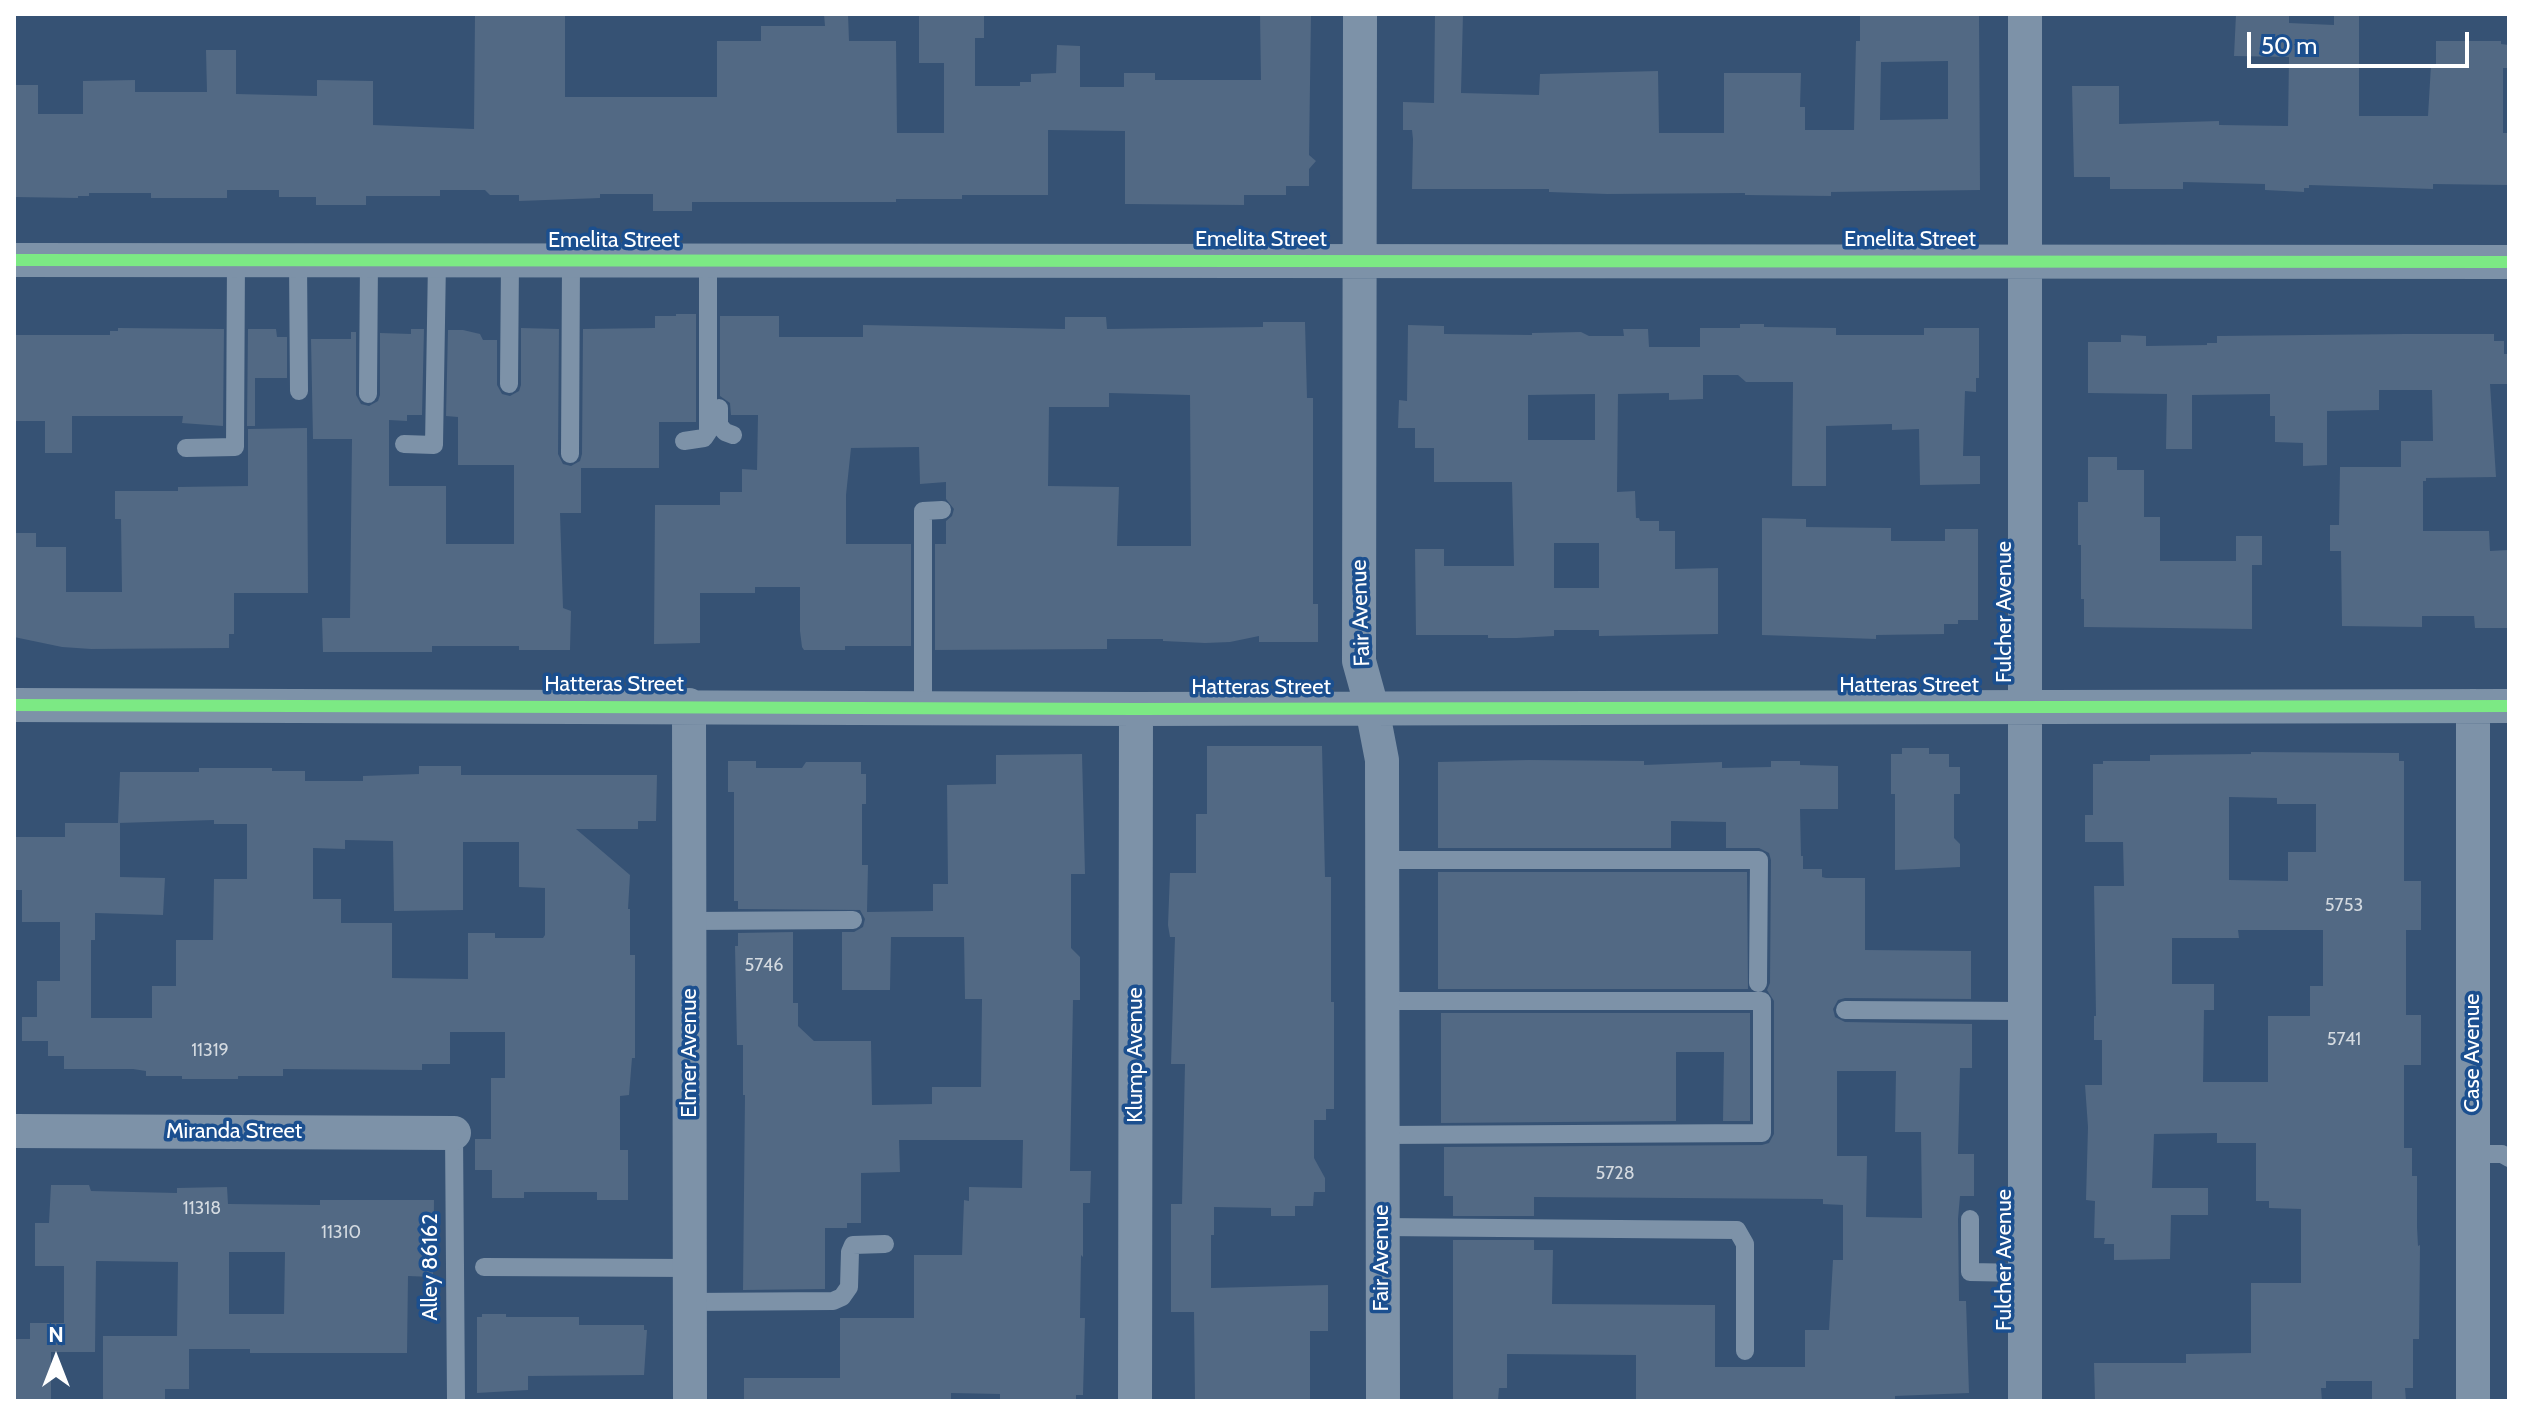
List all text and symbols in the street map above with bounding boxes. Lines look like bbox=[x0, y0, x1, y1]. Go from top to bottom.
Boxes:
scale bar bbox=[2251, 16, 2473, 66]
text: 50 m bbox=[2261, 31, 2317, 60]
street label: Emelita Street bbox=[1195, 227, 1327, 253]
street label: Emelita Street bbox=[1844, 227, 1976, 253]
street label: Emelita Street bbox=[548, 228, 680, 254]
street label: Fulcher Avenue bbox=[1992, 541, 2018, 683]
street label: Fair Avenue bbox=[1346, 559, 1376, 667]
street label: Hatteras Street bbox=[544, 672, 684, 698]
street label: Hatteras Street bbox=[1839, 673, 1979, 699]
street label: Hatteras Street bbox=[1191, 675, 1331, 701]
house number: 5753 bbox=[2325, 895, 2363, 917]
house number: 5746 bbox=[745, 955, 783, 977]
street label: Klump Avenue bbox=[1123, 987, 1149, 1123]
street label: Elmer Avenue bbox=[677, 988, 703, 1118]
street label: Case Avenue bbox=[2460, 993, 2486, 1113]
house number: 5741 bbox=[2327, 1029, 2361, 1051]
house number: 11319 bbox=[191, 1040, 229, 1062]
street label: Miranda Street bbox=[166, 1119, 302, 1145]
house number: 5728 bbox=[1595, 1163, 1635, 1185]
street label: Fulcher Avenue bbox=[1992, 1189, 2018, 1331]
house number: 11318 bbox=[183, 1198, 221, 1220]
street label: Fair Avenue bbox=[1369, 1204, 1395, 1312]
street label: Alley 86162 bbox=[418, 1213, 444, 1321]
house number: 11310 bbox=[321, 1222, 361, 1244]
north arrow bbox=[16, 1319, 96, 1399]
text: N bbox=[48, 1321, 64, 1348]

